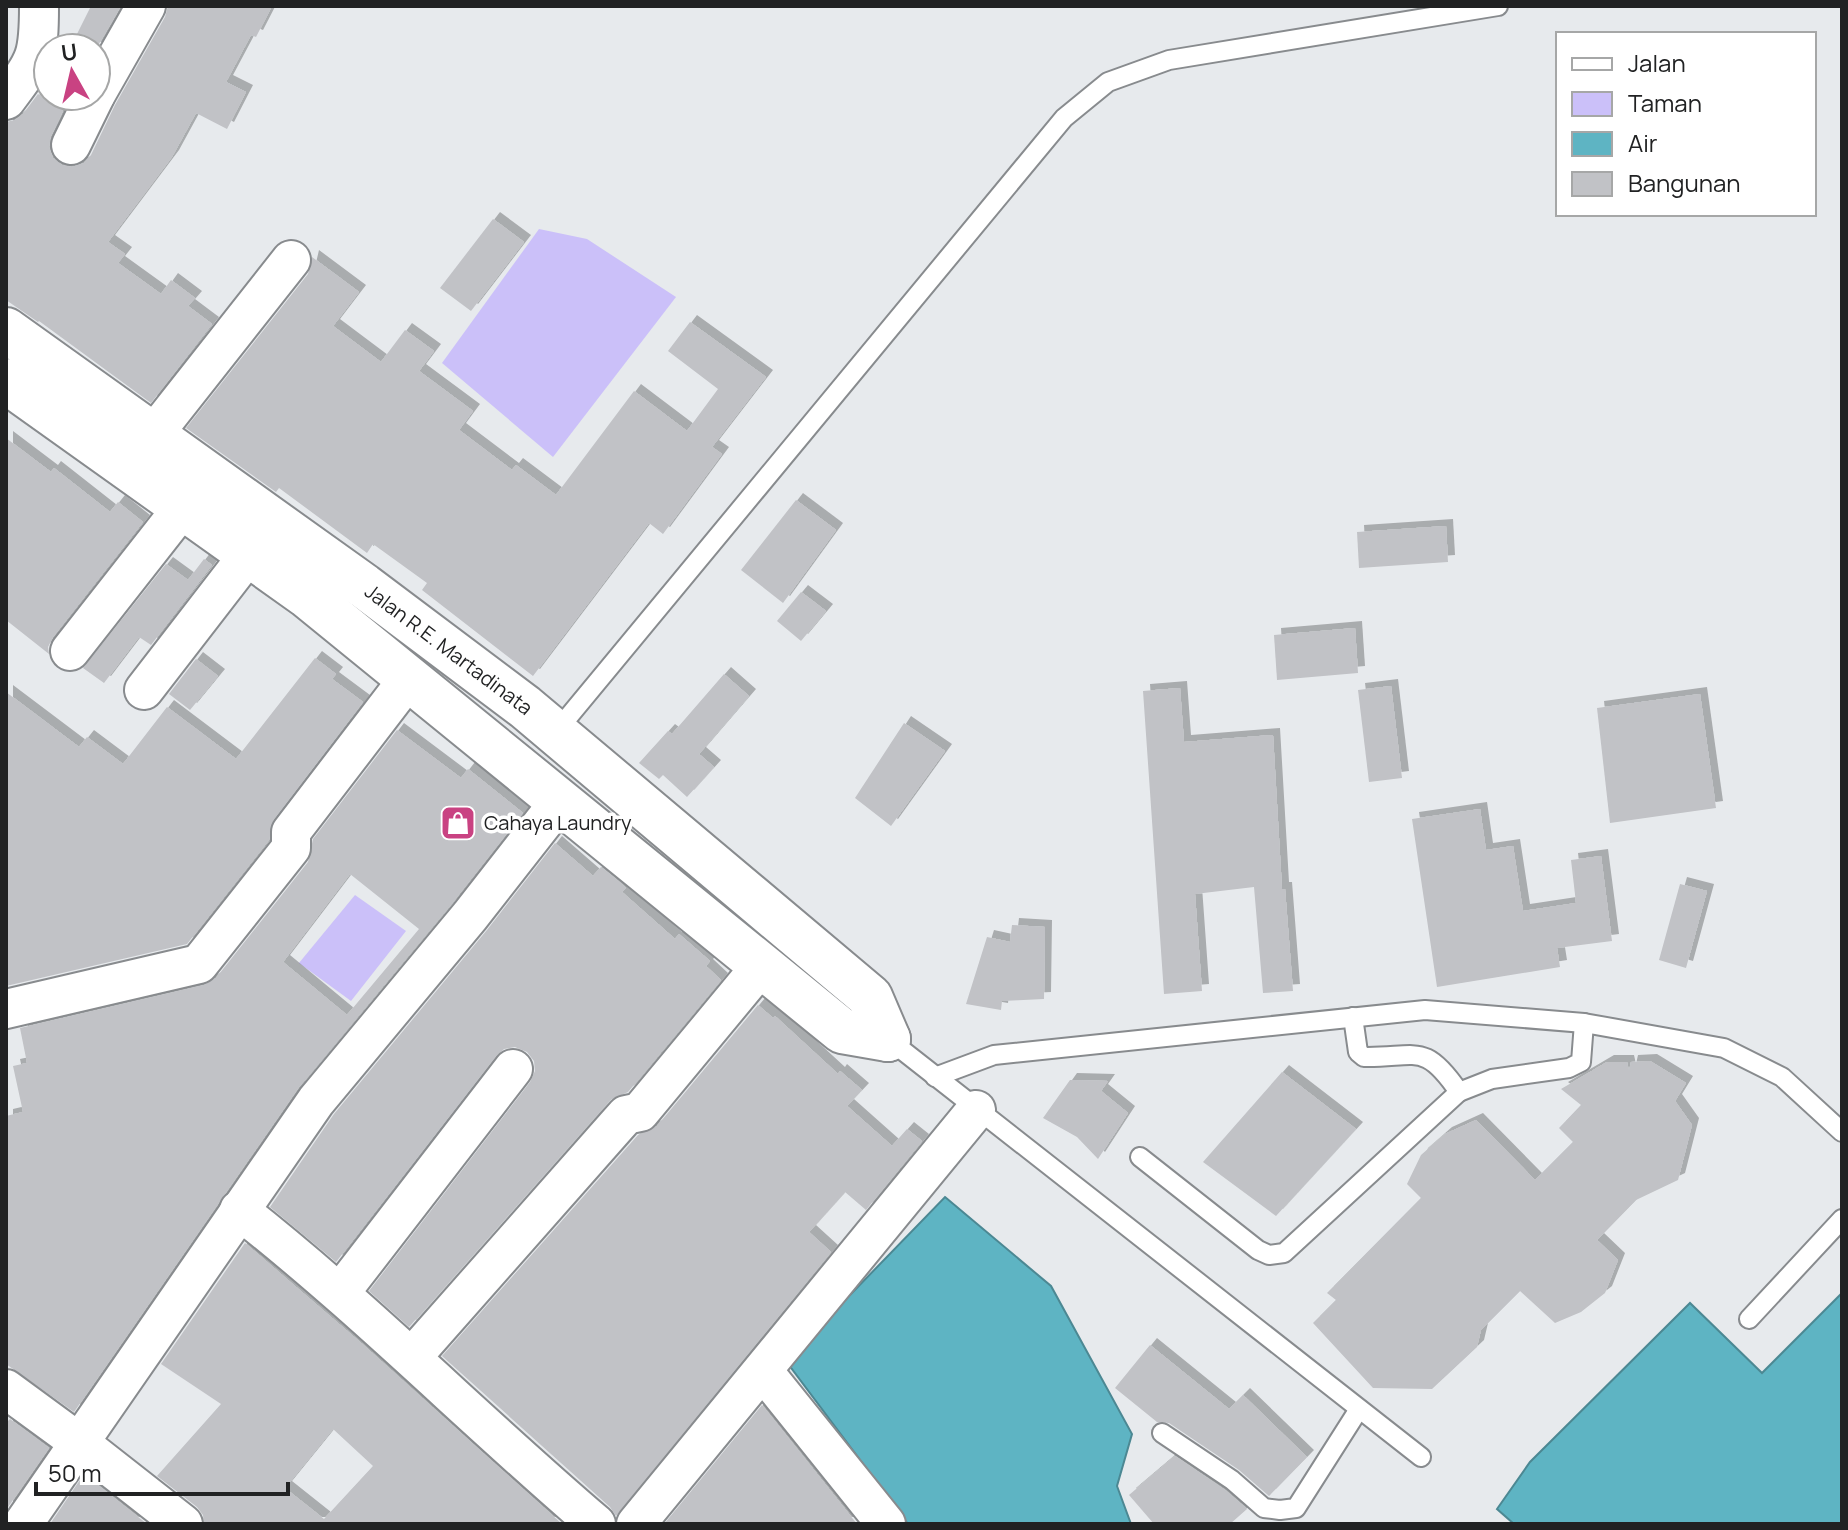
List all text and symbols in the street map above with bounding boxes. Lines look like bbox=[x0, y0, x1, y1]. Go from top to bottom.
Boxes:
north arrow bbox=[32, 32, 112, 112]
legend bbox=[1556, 32, 1816, 216]
text: U bbox=[59, 36, 79, 68]
text: Jalan bbox=[1628, 46, 1686, 79]
text: Taman bbox=[1628, 86, 1702, 119]
text: Air bbox=[1628, 126, 1658, 159]
text: Bangunan bbox=[1628, 166, 1741, 199]
street label: Jalan R.E. Martadinata bbox=[360, 577, 539, 721]
shop icon: Cahaya Laundry bbox=[439, 804, 477, 842]
place label: Cahaya Laundry bbox=[484, 809, 632, 836]
scale bar bbox=[36, 1446, 288, 1496]
text: 50 m bbox=[48, 1456, 102, 1489]

